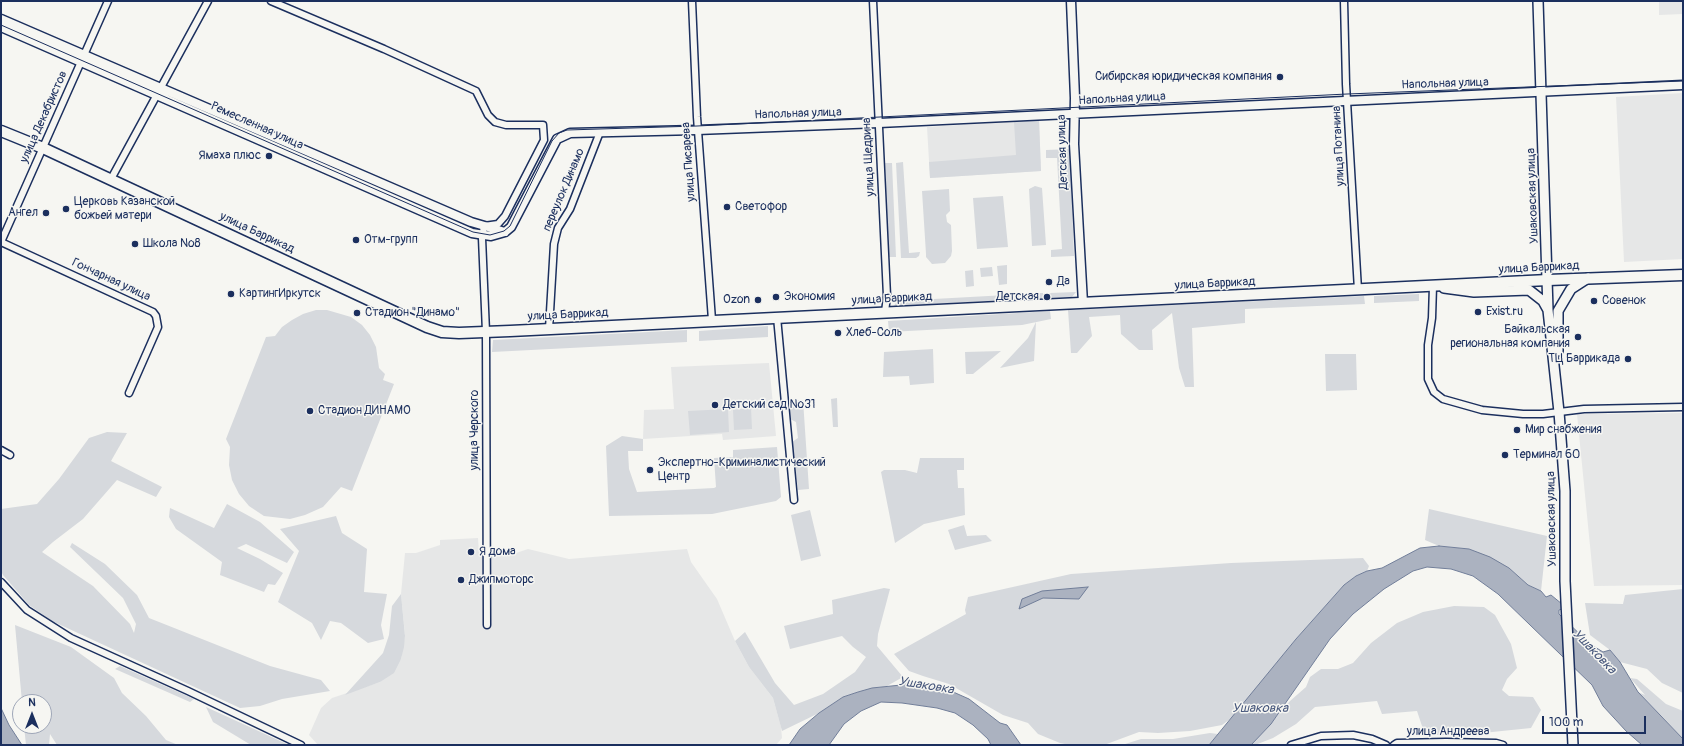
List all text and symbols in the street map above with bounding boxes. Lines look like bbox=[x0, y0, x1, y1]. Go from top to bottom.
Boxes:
street label: улица Декабристов bbox=[17, 69, 71, 165]
place label: Сибирская юридическая компания bbox=[1095, 70, 1272, 84]
marker: Сибирская юридическая компания bbox=[1275, 72, 1285, 82]
street label: Напольная улица bbox=[1401, 75, 1489, 93]
street label: Напольная улица bbox=[1078, 90, 1166, 108]
street label: Ремесленная улица bbox=[209, 99, 305, 153]
street label: Напольная улица bbox=[754, 105, 842, 123]
street label: улица Потанина bbox=[1330, 105, 1348, 187]
street label: Детская улица bbox=[1054, 114, 1072, 190]
street label: улица Щедрина bbox=[860, 117, 878, 197]
street label: улица Писарева bbox=[679, 122, 699, 202]
street label: переулок Динамо bbox=[540, 146, 588, 234]
street label: Ушаковская улица bbox=[1524, 148, 1542, 244]
place label: Ямаха плюс bbox=[199, 149, 261, 163]
marker: Ямаха плюс bbox=[264, 151, 274, 161]
place label: Церковь Казанской божьей матери bbox=[74, 195, 175, 223]
place label: Светофор bbox=[735, 200, 787, 214]
marker: Светофор bbox=[722, 202, 732, 212]
marker: Церковь Казанской божьей матери bbox=[61, 204, 71, 214]
place label: Ангел bbox=[8, 206, 38, 220]
marker: Ангел bbox=[41, 208, 51, 218]
street label: улица Баррикад bbox=[217, 209, 297, 257]
place label: Отм-групп bbox=[364, 233, 418, 247]
marker: Отм-групп bbox=[351, 235, 361, 245]
place label: Школа №8 bbox=[143, 237, 201, 251]
marker: Школа №8 bbox=[130, 239, 140, 249]
street label: Гончарная улица bbox=[69, 255, 153, 305]
street label: улица Баррикад bbox=[1498, 259, 1580, 277]
place label: Да bbox=[1057, 275, 1070, 289]
street label: улица Баррикад bbox=[1174, 275, 1256, 293]
marker: Да bbox=[1044, 277, 1054, 287]
place label: КартингИркутск bbox=[239, 287, 321, 301]
marker: КартингИркутск bbox=[226, 289, 236, 299]
place label: Экономия bbox=[784, 290, 835, 304]
street label: улица Баррикад bbox=[851, 290, 933, 308]
place label: Детская bbox=[996, 290, 1039, 304]
marker: Экономия bbox=[771, 292, 781, 302]
marker: Детская bbox=[1042, 292, 1052, 302]
place label: Ozon bbox=[723, 293, 750, 307]
place label: Совенок bbox=[1602, 294, 1646, 308]
marker: Ozon bbox=[753, 295, 763, 305]
marker: Совенок bbox=[1589, 296, 1599, 306]
place label: Exist.ru bbox=[1486, 305, 1523, 319]
place label: Стадион "Динамо" bbox=[365, 306, 460, 320]
street label: улица Баррикад bbox=[527, 306, 609, 324]
marker: Exist.ru bbox=[1473, 307, 1483, 317]
marker: Стадион "Динамо" bbox=[352, 308, 362, 318]
place label: Байкальская региональная компания bbox=[1450, 323, 1570, 351]
place label: Хлеб-Соль bbox=[846, 326, 902, 340]
marker: Хлеб-Соль bbox=[833, 328, 843, 338]
marker: Байкальская региональная компания bbox=[1573, 332, 1583, 342]
place label: ТЦ Баррикада bbox=[1548, 352, 1620, 366]
marker: ТЦ Баррикада bbox=[1623, 354, 1633, 364]
street label: улица Черского bbox=[468, 390, 482, 470]
place label: Детский сад №31 bbox=[723, 398, 816, 412]
marker: Детский сад №31 bbox=[710, 400, 720, 410]
place label: Стадион ДИНАМО bbox=[318, 404, 411, 418]
marker: Стадион ДИНАМО bbox=[305, 406, 315, 416]
place label: Мир снабжения bbox=[1525, 423, 1602, 437]
marker: Мир снабжения bbox=[1512, 425, 1522, 435]
place label: Терминал 60 bbox=[1513, 448, 1580, 462]
marker: Терминал 60 bbox=[1500, 450, 1510, 460]
place label: Экспертно-Криминалистический Центр bbox=[658, 456, 826, 484]
marker: Экспертно-Криминалистический Центр bbox=[645, 465, 655, 475]
street label: Ушаковская улица bbox=[1544, 471, 1560, 567]
place label: Я дома bbox=[479, 545, 516, 559]
marker: Я дома bbox=[466, 547, 476, 557]
place label: Джипмоторс bbox=[469, 573, 534, 587]
marker: Джипмоторс bbox=[456, 575, 466, 585]
water label: Ушаковка bbox=[1569, 626, 1619, 678]
water label: Ушаковка bbox=[897, 674, 955, 698]
north arrow bbox=[12, 694, 52, 734]
text: N bbox=[28, 696, 36, 709]
water label: Ушаковка bbox=[1232, 701, 1288, 717]
scale bar bbox=[1544, 708, 1648, 734]
text: 100 m bbox=[1549, 715, 1583, 730]
street label: улица Андреева bbox=[1407, 725, 1489, 739]

